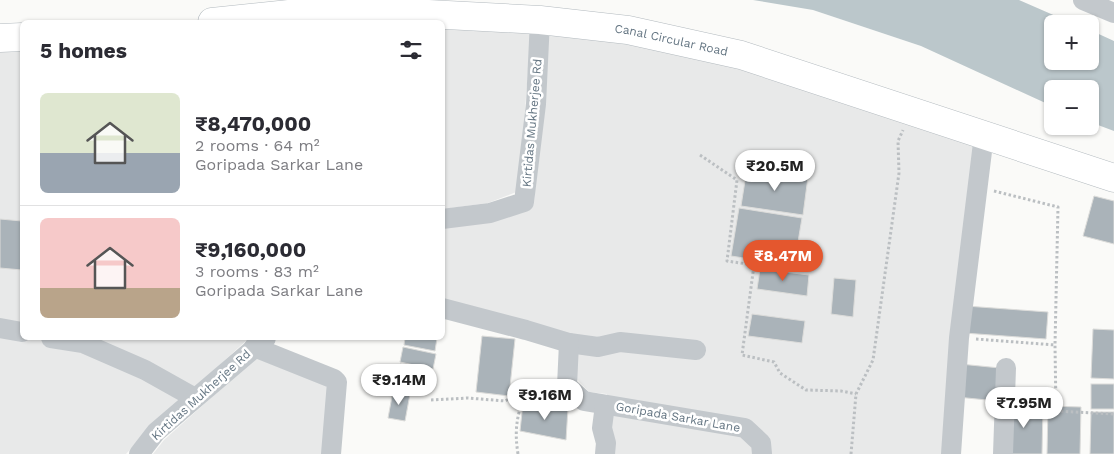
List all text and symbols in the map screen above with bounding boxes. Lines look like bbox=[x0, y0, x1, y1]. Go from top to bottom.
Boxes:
map controls bbox=[1044, 15, 1099, 135]
button: + bbox=[1044, 15, 1099, 70]
street label: Canal Circular Road bbox=[614, 22, 729, 59]
icon: filters bbox=[397, 36, 425, 64]
text: 5 homes bbox=[40, 38, 127, 63]
street label: Kirtidas Mukherjee Rd bbox=[519, 58, 545, 188]
button: − bbox=[1044, 80, 1099, 135]
text: ₹8,470,000 bbox=[195, 111, 311, 136]
icon: home bbox=[80, 113, 140, 173]
text: 2 rooms · 64 m² bbox=[195, 136, 320, 155]
pin: ₹20.5M bbox=[734, 150, 816, 192]
text: Goripada Sarkar Lane bbox=[195, 155, 363, 174]
text: ₹20.5M bbox=[746, 156, 804, 175]
text: ₹9,160,000 bbox=[195, 237, 306, 262]
icon: home bbox=[80, 238, 140, 298]
pin: ₹8.47M bbox=[742, 240, 824, 282]
text: ₹8.47M bbox=[754, 246, 812, 265]
text: 3 rooms · 83 m² bbox=[195, 262, 319, 281]
text: Goripada Sarkar Lane bbox=[195, 281, 363, 300]
street label: Kirtidas Mukherjee Rd bbox=[149, 347, 253, 443]
pin: ₹9.14M bbox=[358, 364, 440, 406]
text: ₹9.14M bbox=[372, 370, 426, 389]
pin: ₹9.16M bbox=[504, 378, 586, 421]
text: ₹9.16M bbox=[518, 385, 572, 404]
pin: ₹7.95M bbox=[983, 386, 1065, 429]
text: ₹7.95M bbox=[996, 393, 1052, 412]
street label: Goripada Sarkar Lane bbox=[615, 399, 741, 435]

